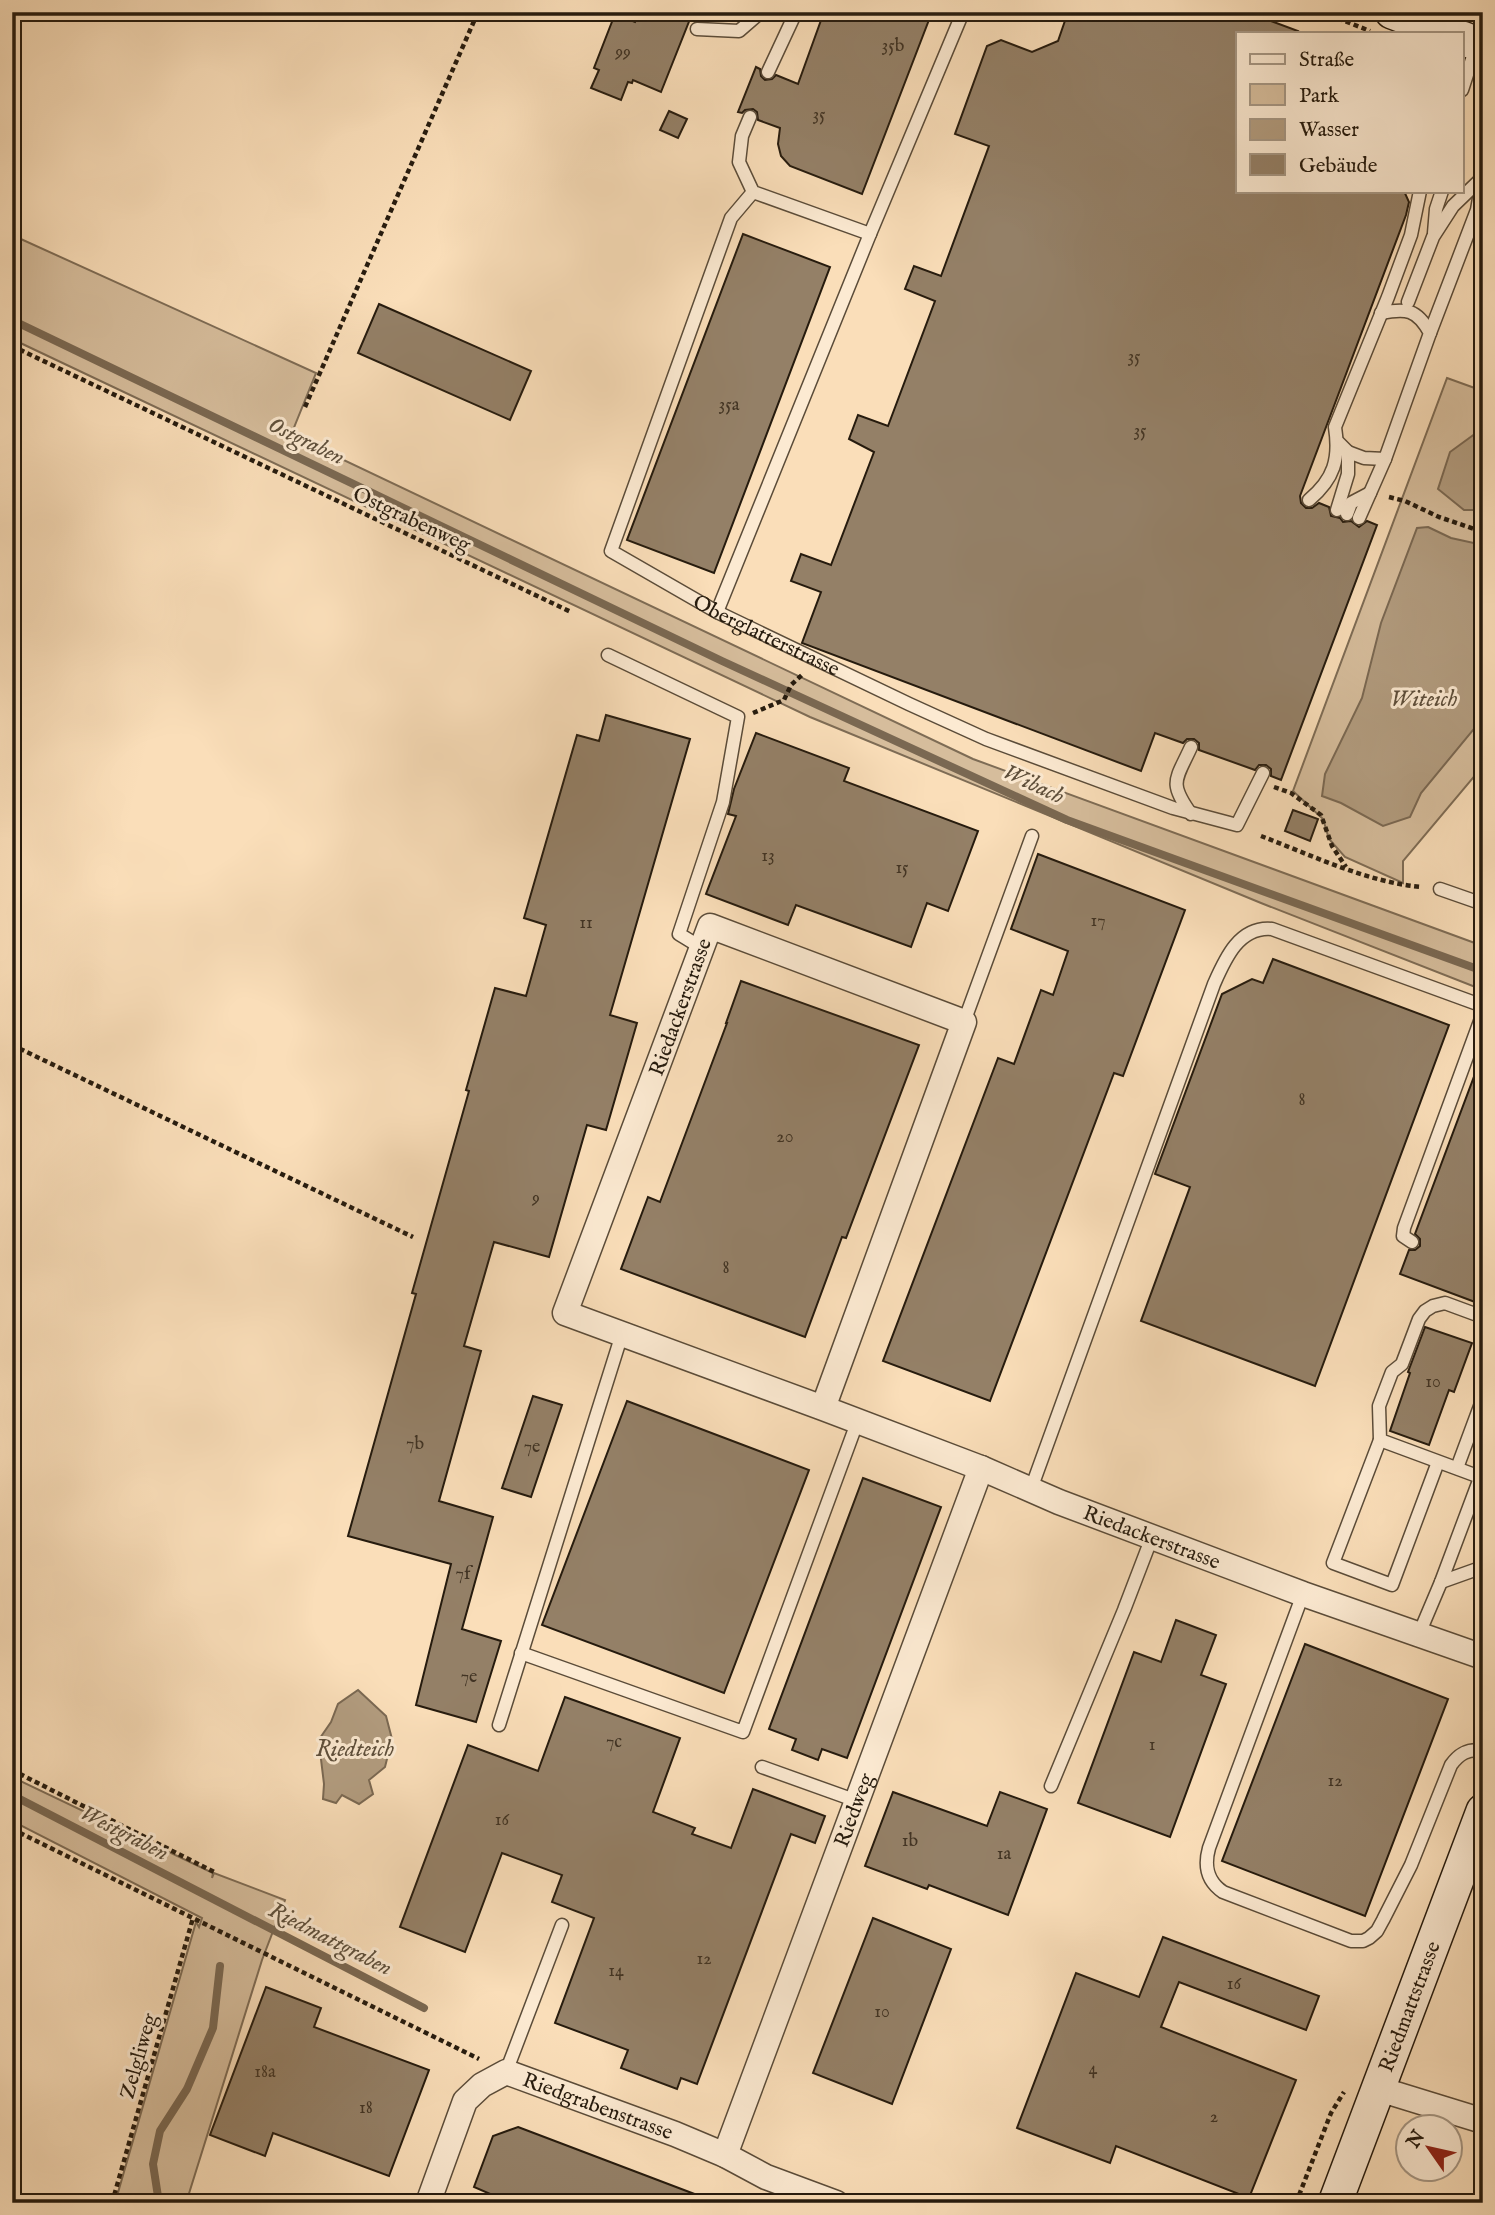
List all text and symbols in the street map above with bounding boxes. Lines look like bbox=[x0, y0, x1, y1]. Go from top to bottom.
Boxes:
legend bbox=[1236, 32, 1464, 192]
house number: 35b bbox=[882, 35, 905, 58]
house number: 99 bbox=[614, 41, 631, 64]
text: Straße bbox=[1299, 47, 1355, 74]
text: Park bbox=[1299, 83, 1340, 110]
house number: 35 bbox=[812, 104, 826, 127]
text: Wasser bbox=[1299, 117, 1359, 144]
text: Gebäude bbox=[1299, 153, 1378, 180]
house number: 35 bbox=[1127, 346, 1141, 369]
house number: 35a bbox=[718, 394, 740, 417]
water label: Ostgraben bbox=[263, 410, 349, 473]
house number: 35 bbox=[1133, 420, 1147, 443]
street label: Ostgrabenweg bbox=[348, 481, 475, 560]
street label: Oberglatterstrasse bbox=[688, 589, 844, 684]
water label: Witeich bbox=[1391, 685, 1458, 714]
water label: Wibach bbox=[998, 758, 1069, 811]
house number: 13 bbox=[761, 845, 775, 868]
house number: 15 bbox=[895, 857, 909, 880]
house number: 17 bbox=[1090, 910, 1106, 933]
house number: 11 bbox=[579, 912, 593, 935]
street label: Riedackerstrasse bbox=[644, 935, 719, 1080]
house number: 8 bbox=[1298, 1089, 1306, 1112]
house number: 20 bbox=[776, 1126, 794, 1149]
house number: 9 bbox=[531, 1187, 540, 1210]
house number: 8 bbox=[722, 1257, 730, 1280]
house number: 10 bbox=[1425, 1371, 1441, 1394]
house number: 7b bbox=[406, 1433, 424, 1456]
house number: 7e bbox=[524, 1436, 540, 1459]
street label: Riedackerstrasse bbox=[1079, 1500, 1224, 1577]
house number: 7f bbox=[456, 1563, 474, 1586]
house number: 7e bbox=[461, 1666, 477, 1689]
house number: 7c bbox=[606, 1731, 622, 1754]
house number: 1 bbox=[1149, 1734, 1155, 1757]
water label: Riedteich bbox=[316, 1735, 395, 1764]
street label: Riedweg bbox=[829, 1769, 881, 1851]
house number: 12 bbox=[1327, 1770, 1343, 1793]
water label: Westgraben bbox=[75, 1799, 173, 1869]
house number: 16 bbox=[495, 1809, 510, 1832]
house number: 1b bbox=[902, 1830, 919, 1853]
house number: 1a bbox=[997, 1843, 1011, 1866]
water label: Riedmattgraben bbox=[263, 1896, 397, 1984]
street label: Riedmattstrasse bbox=[1374, 1937, 1448, 2076]
house number: 12 bbox=[696, 1948, 712, 1971]
house number: 14 bbox=[608, 1960, 624, 1983]
house number: 16 bbox=[1227, 1973, 1242, 1996]
house number: 10 bbox=[874, 2001, 890, 2024]
street label: Zelgliweg bbox=[114, 2010, 165, 2102]
house number: 4 bbox=[1089, 2058, 1098, 2081]
house number: 18a bbox=[254, 2061, 276, 2084]
street label: Riedgrabenstrasse bbox=[518, 2067, 677, 2147]
house number: 18 bbox=[359, 2097, 373, 2120]
house number: 2 bbox=[1210, 2106, 1218, 2129]
north arrow bbox=[1394, 2114, 1464, 2184]
text: N bbox=[1401, 2126, 1431, 2154]

